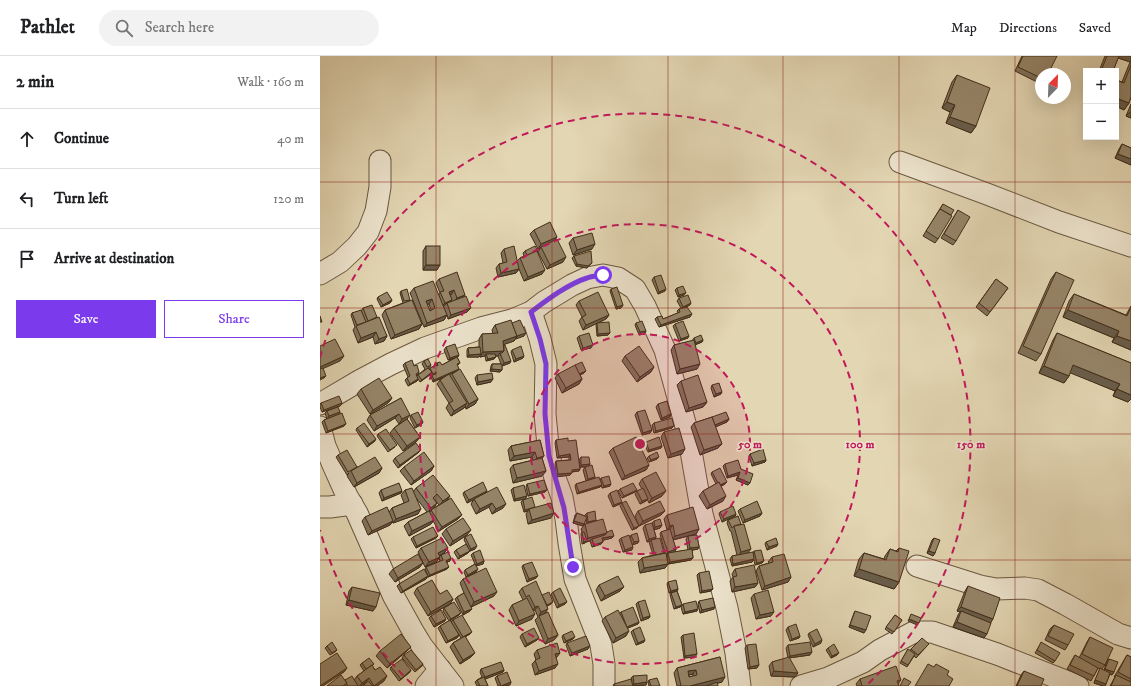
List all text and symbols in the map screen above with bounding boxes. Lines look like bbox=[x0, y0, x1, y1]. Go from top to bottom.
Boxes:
search box bbox=[99, 10, 379, 46]
text: Pathlet bbox=[20, 16, 75, 39]
icon: search bbox=[113, 17, 135, 39]
text: Search here bbox=[145, 18, 214, 37]
text: Map bbox=[951, 19, 977, 37]
text: Directions bbox=[999, 19, 1057, 37]
text: Saved bbox=[1079, 19, 1111, 37]
north arrow bbox=[1035, 68, 1071, 104]
map controls bbox=[1083, 68, 1119, 140]
button: + bbox=[1083, 68, 1119, 104]
text: 2 min bbox=[16, 71, 54, 93]
text: Walk · 160 m bbox=[237, 74, 304, 90]
button: − bbox=[1083, 104, 1119, 140]
icon: ahead bbox=[16, 128, 38, 150]
text: Continue bbox=[54, 129, 109, 148]
text: 40 m bbox=[277, 131, 304, 147]
icon: left bbox=[16, 188, 38, 210]
text: Turn left bbox=[54, 189, 108, 208]
text: 120 m bbox=[273, 191, 304, 207]
icon: arrive bbox=[16, 248, 38, 270]
text: Arrive at destination bbox=[54, 249, 174, 268]
route start bbox=[594, 266, 612, 284]
button: Save bbox=[16, 300, 156, 338]
button: Share bbox=[164, 300, 304, 338]
centre of rings bbox=[633, 437, 647, 451]
text: 50 m bbox=[737, 437, 762, 452]
text: 100 m bbox=[846, 437, 874, 452]
text: 150 m bbox=[957, 437, 985, 452]
route end bbox=[564, 558, 582, 576]

